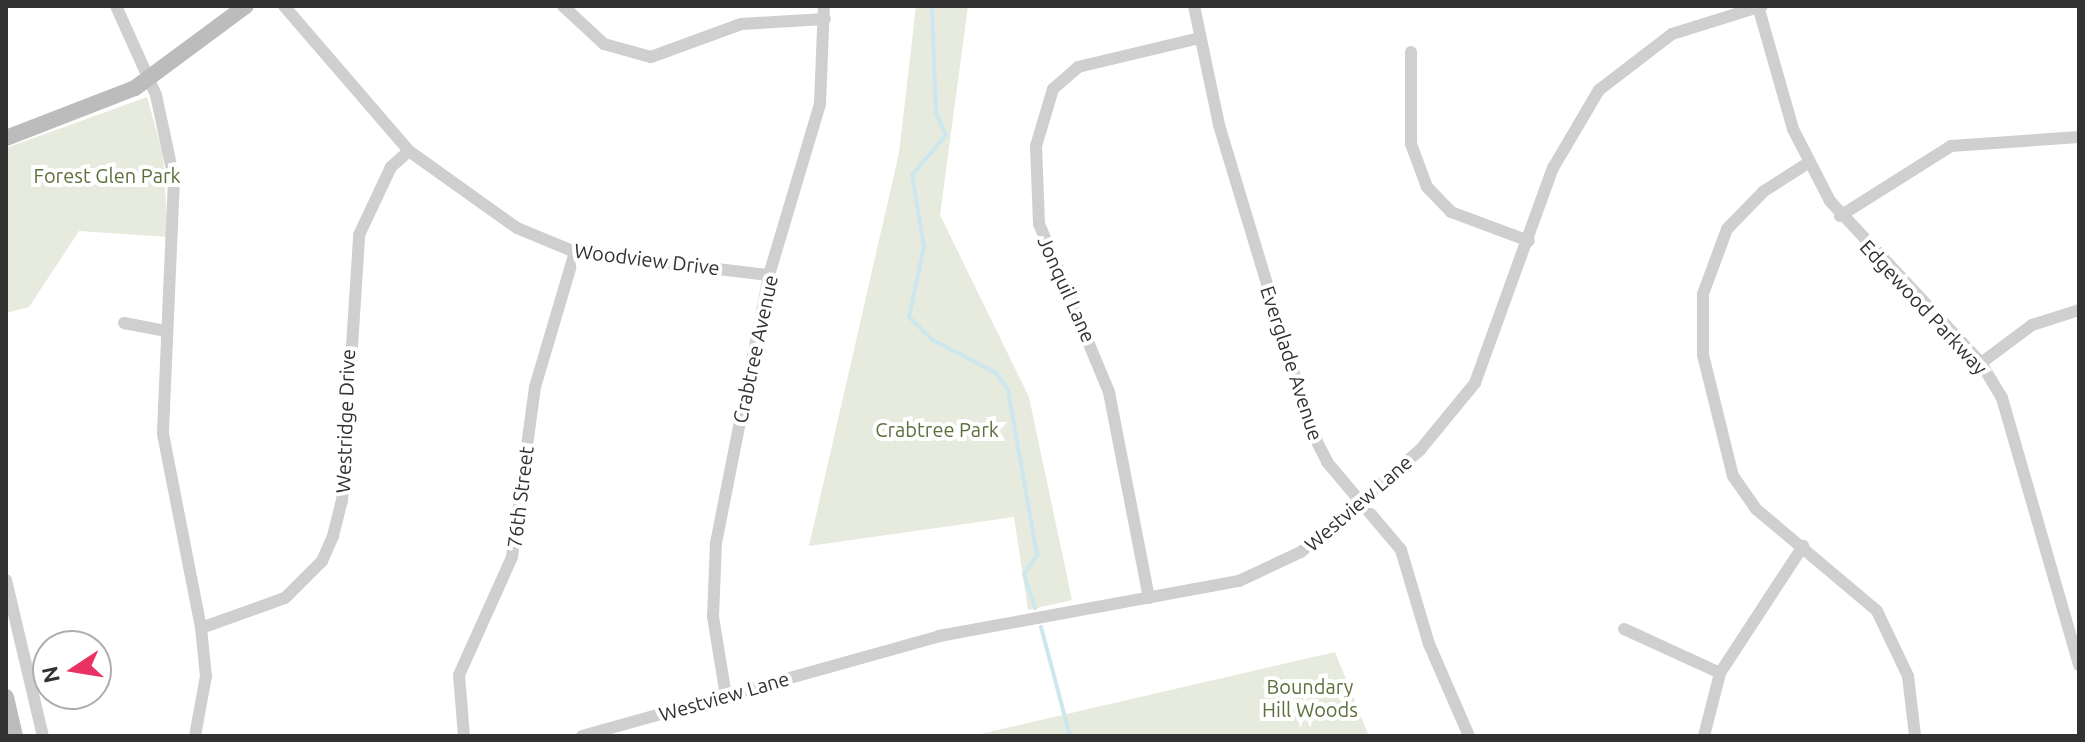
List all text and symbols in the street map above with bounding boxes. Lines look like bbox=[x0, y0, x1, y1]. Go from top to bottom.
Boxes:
park label: Forest Glen Park bbox=[33, 163, 181, 187]
street label: Jonquil Lane bbox=[1033, 232, 1101, 346]
street label: Edgewood Parkway bbox=[1855, 235, 1993, 379]
street label: Woodview Drive bbox=[573, 238, 721, 280]
street label: Crabtree Avenue bbox=[728, 273, 782, 425]
street label: Everglade Avenue bbox=[1256, 283, 1328, 443]
street label: Westridge Drive bbox=[330, 348, 360, 494]
park label: Crabtree Park bbox=[875, 417, 999, 441]
street label: 76th Street bbox=[502, 445, 538, 549]
street label: Westview Lane bbox=[1299, 450, 1417, 556]
north arrow bbox=[32, 630, 112, 710]
text: N bbox=[36, 664, 64, 685]
street label: Westview Lane bbox=[656, 666, 792, 726]
park label: Boundary Hill Woods bbox=[1262, 674, 1358, 721]

